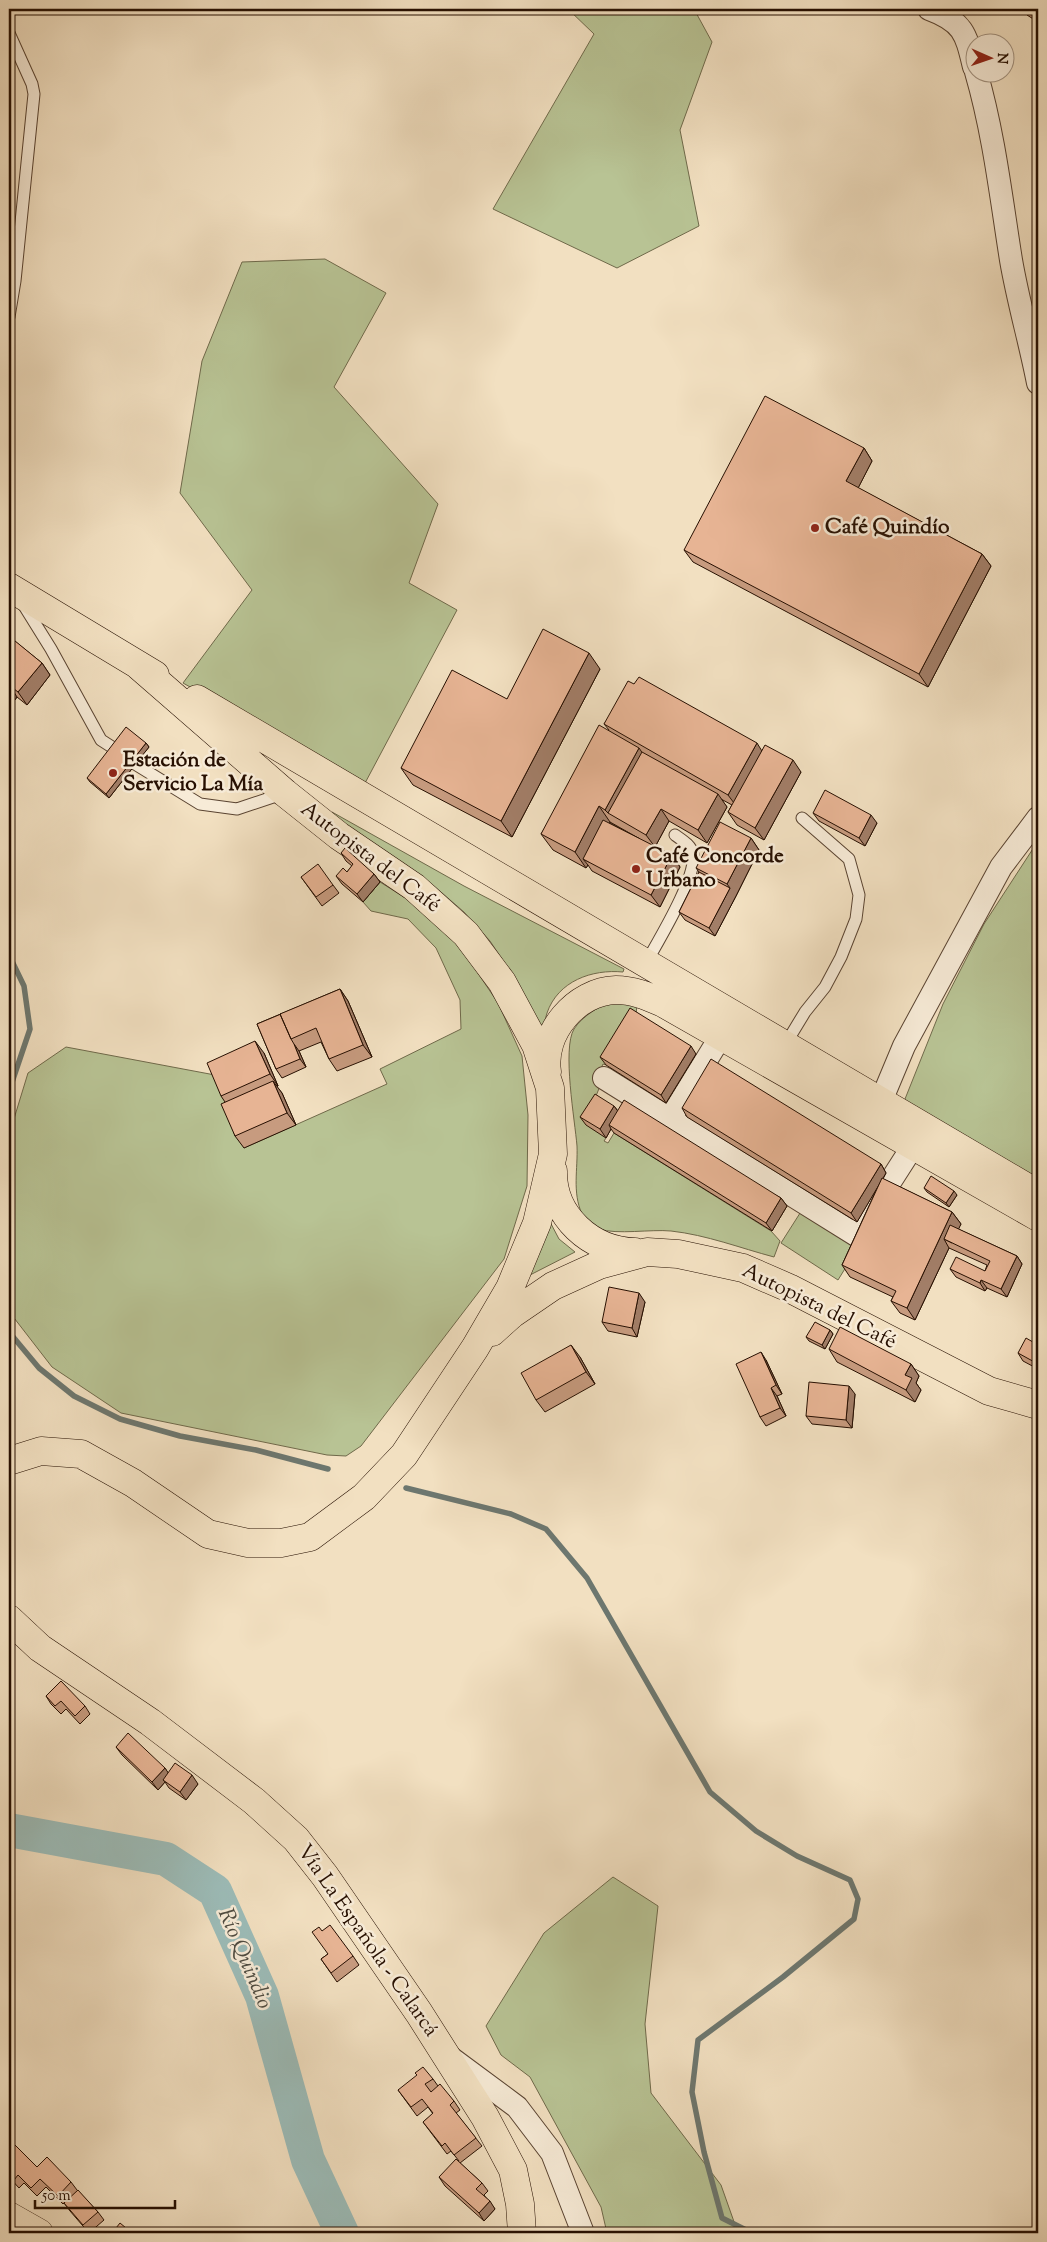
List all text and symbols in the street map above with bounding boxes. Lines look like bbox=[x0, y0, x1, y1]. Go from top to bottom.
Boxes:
north arrow bbox=[964, 32, 1014, 82]
text: N bbox=[991, 52, 1011, 64]
place label: Café Quindío bbox=[825, 513, 950, 543]
marker: Café Quindío bbox=[809, 522, 821, 534]
place label: Estación de Servicio La Mía bbox=[123, 746, 263, 800]
marker: Estación de Servicio La Mía bbox=[107, 767, 119, 779]
street label: Autopista del Café bbox=[294, 795, 446, 921]
place label: Café Concorde Urbano bbox=[646, 842, 784, 896]
marker: Café Concorde Urbano bbox=[630, 863, 642, 875]
street label: Autopista del Café bbox=[737, 1257, 901, 1357]
street label: Vía La Española - Calarcá bbox=[289, 1839, 445, 2044]
water label: Río Quindio bbox=[208, 1904, 280, 2014]
scale bar bbox=[35, 2177, 175, 2209]
text: 50 m bbox=[41, 2186, 71, 2207]

